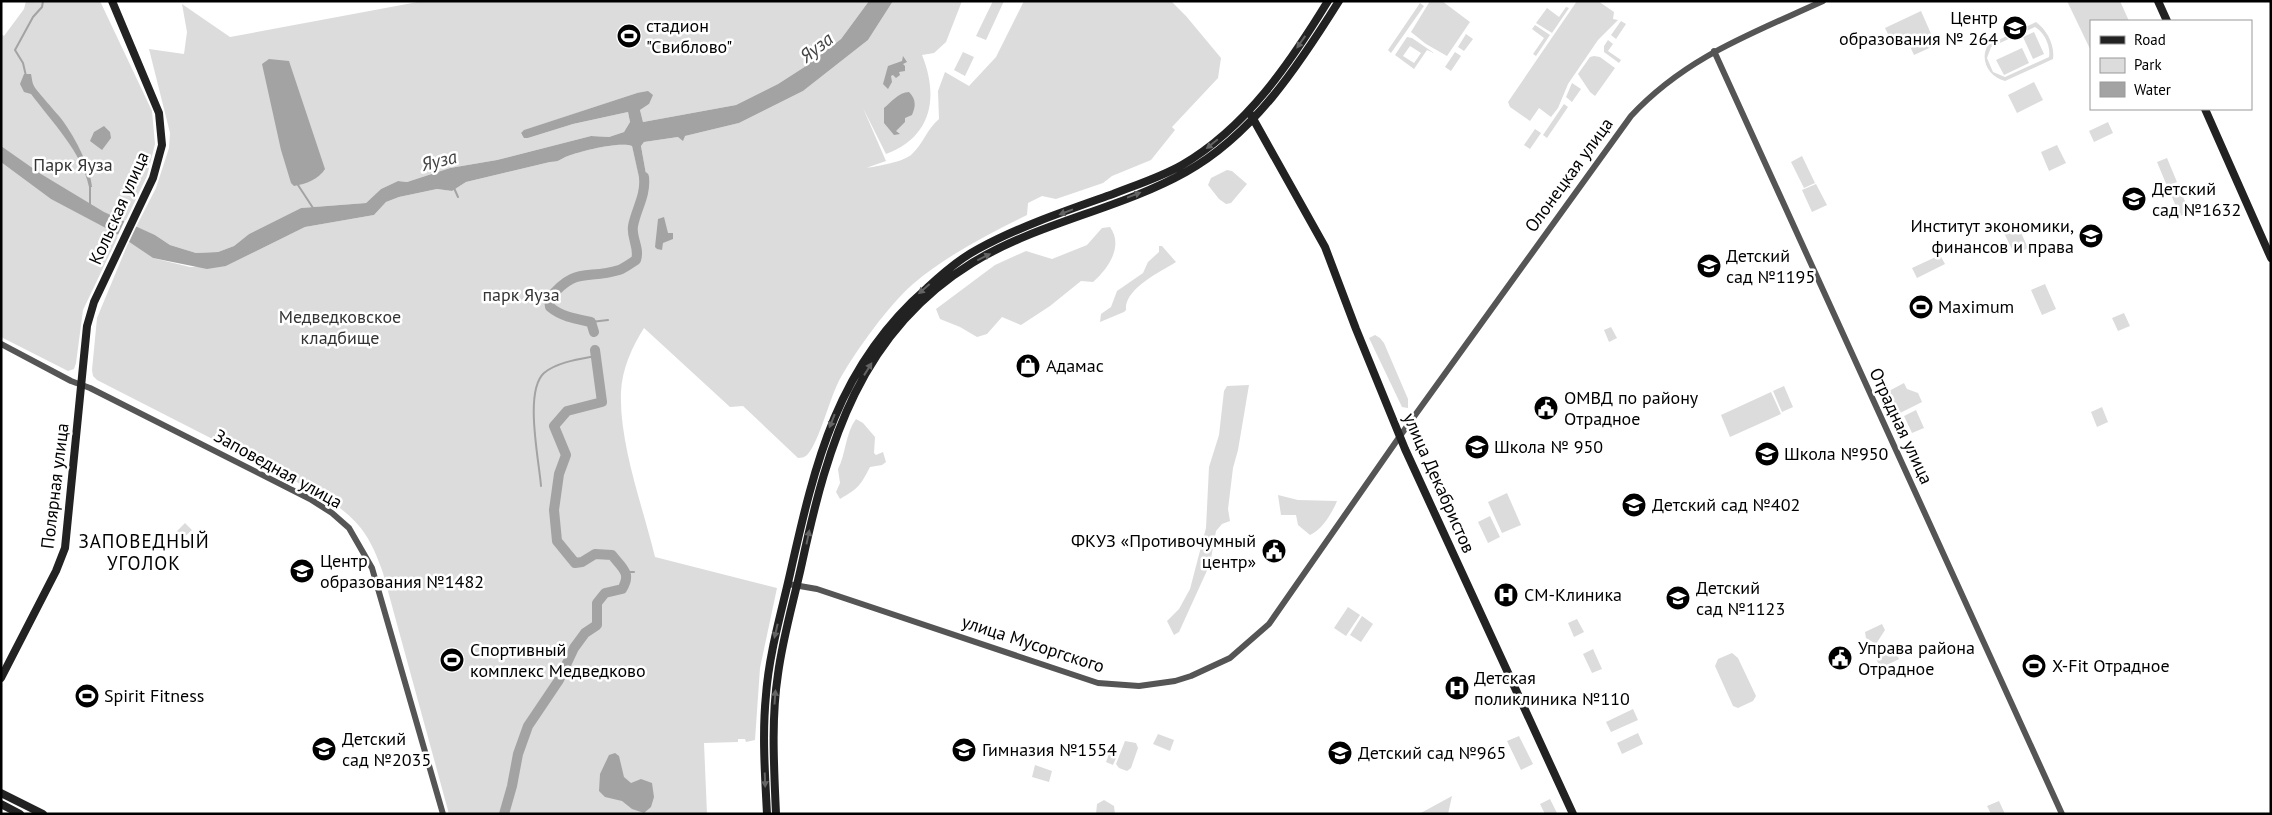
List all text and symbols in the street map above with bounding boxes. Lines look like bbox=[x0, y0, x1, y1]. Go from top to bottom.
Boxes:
place label: Центр образования № 264 bbox=[1839, 6, 1998, 50]
place label: стадион "Свиблово" bbox=[646, 14, 732, 58]
school or university icon: Центр образования № 264 bbox=[2002, 15, 2028, 41]
legend bbox=[2090, 20, 2252, 110]
sports icon: стадион "Свиблово" bbox=[616, 23, 642, 49]
water label: Яуза bbox=[794, 26, 838, 68]
text: Road bbox=[2134, 30, 2166, 49]
one-way arrow bbox=[1296, 35, 1306, 49]
text: Park bbox=[2134, 55, 2162, 74]
text: Water bbox=[2134, 80, 2171, 99]
street label: Олонецкая улица bbox=[1519, 113, 1618, 236]
one-way arrow bbox=[1206, 138, 1219, 149]
water label: Яуза bbox=[418, 144, 460, 176]
street label: Кольская улица bbox=[83, 148, 154, 268]
park label: Парк Яуза bbox=[33, 153, 113, 176]
place label: Детский сад №1632 bbox=[2152, 177, 2241, 221]
school or university icon: Детский сад №1632 bbox=[2121, 186, 2147, 212]
one-way arrow bbox=[1126, 191, 1141, 198]
one-way arrow bbox=[1058, 209, 1073, 216]
place label: Институт экономики, финансов и права bbox=[1911, 214, 2074, 258]
school or university icon: Институт экономики, финансов и права bbox=[2078, 223, 2104, 249]
place label: Детский сад №1195 bbox=[1726, 244, 1815, 288]
one-way arrow bbox=[977, 253, 991, 261]
school or university icon: Детский сад №1195 bbox=[1696, 253, 1722, 279]
park label: парк Яуза bbox=[482, 283, 560, 306]
one-way arrow bbox=[918, 284, 931, 295]
sports icon: Maximum bbox=[1908, 294, 1934, 320]
place label: Maximum bbox=[1938, 295, 2014, 318]
park label: Медведковское кладбище bbox=[279, 305, 401, 349]
shop icon: Адамас bbox=[1015, 353, 1041, 379]
place label: Адамас bbox=[1046, 354, 1104, 377]
one-way arrow bbox=[863, 362, 873, 375]
street label: Отрадная улица bbox=[1864, 364, 1938, 488]
place label: ОМВД по району Отрадное bbox=[1564, 386, 1699, 430]
public building icon: ОМВД по району Отрадное bbox=[1533, 395, 1559, 421]
street label: улица Декабристов bbox=[1398, 409, 1481, 556]
one-way arrow bbox=[828, 414, 836, 429]
street label: Полярная улица bbox=[35, 422, 74, 550]
street label: Заповедная улица bbox=[210, 424, 346, 513]
school or university icon: Школа № 950 bbox=[1464, 434, 1490, 460]
place label: Школа № 950 bbox=[1494, 435, 1603, 458]
school or university icon: Школа №950 bbox=[1754, 441, 1780, 467]
place label: Школа №950 bbox=[1784, 442, 1889, 465]
school or university icon: Детский сад №402 bbox=[1621, 492, 1647, 518]
place label: Детский сад №402 bbox=[1652, 493, 1800, 516]
district label: ЗАПОВЕДНЫЙ УГОЛОК bbox=[78, 529, 210, 575]
place label: ФКУЗ «Противочумный центр» bbox=[1071, 529, 1256, 573]
one-way arrow bbox=[804, 530, 812, 545]
public building icon: ФКУЗ «Противочумный центр» bbox=[1261, 538, 1287, 564]
place label: Центр образования №1482 bbox=[320, 549, 484, 593]
school or university icon: Центр образования №1482 bbox=[289, 558, 315, 584]
place label: Детский сад №1123 bbox=[1696, 576, 1785, 620]
hospital icon: СМ-Клиника bbox=[1493, 582, 1519, 608]
place label: СМ-Клиника bbox=[1524, 583, 1622, 606]
school or university icon: Детский сад №1123 bbox=[1665, 585, 1691, 611]
street label: улица Мусоргского bbox=[959, 610, 1107, 677]
one-way arrow bbox=[772, 623, 780, 638]
place label: Управа района Отрадное bbox=[1858, 636, 1975, 680]
place label: Спортивный комплекс Медведково bbox=[470, 638, 646, 682]
public building icon: Управа района Отрадное bbox=[1827, 645, 1853, 671]
sports icon: Спортивный комплекс Медведково bbox=[439, 647, 465, 673]
sports icon: X-Fit Отрадное bbox=[2021, 653, 2047, 679]
place label: X-Fit Отрадное bbox=[2052, 654, 2170, 677]
place label: Детская поликлиника №110 bbox=[1474, 666, 1630, 710]
hospital icon: Детская поликлиника №110 bbox=[1444, 675, 1470, 701]
sports icon: Spirit Fitness bbox=[74, 683, 100, 709]
place label: Spirit Fitness bbox=[104, 684, 204, 707]
one-way arrow bbox=[772, 689, 780, 705]
place label: Детский сад №2035 bbox=[342, 727, 431, 771]
school or university icon: Детский сад №2035 bbox=[311, 736, 337, 762]
school or university icon: Гимназия №1554 bbox=[951, 737, 977, 763]
place label: Гимназия №1554 bbox=[982, 738, 1117, 761]
school or university icon: Детский сад №965 bbox=[1327, 740, 1353, 766]
place label: Детский сад №965 bbox=[1358, 741, 1506, 764]
one-way arrow bbox=[762, 772, 770, 788]

